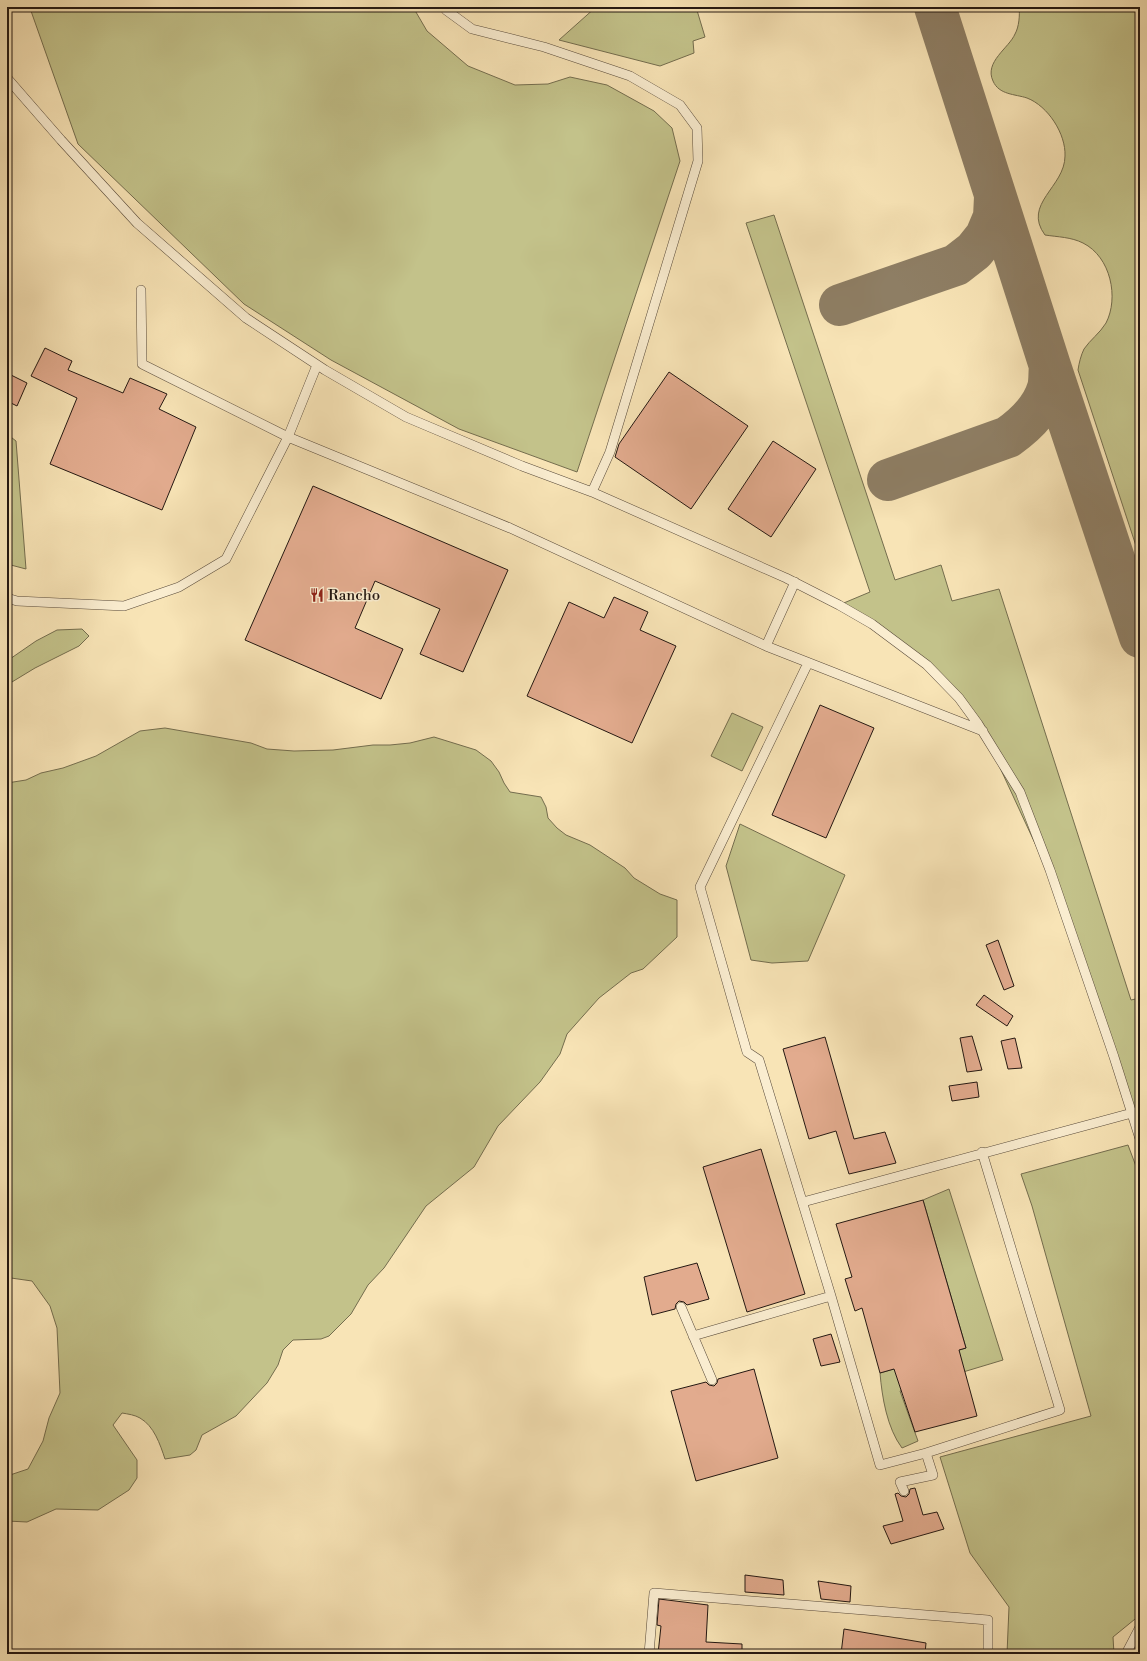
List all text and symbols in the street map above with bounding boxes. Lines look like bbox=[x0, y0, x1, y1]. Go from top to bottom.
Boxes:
place label: Rancho bbox=[328, 586, 380, 605]
restaurant icon: Rancho bbox=[309, 587, 325, 603]

